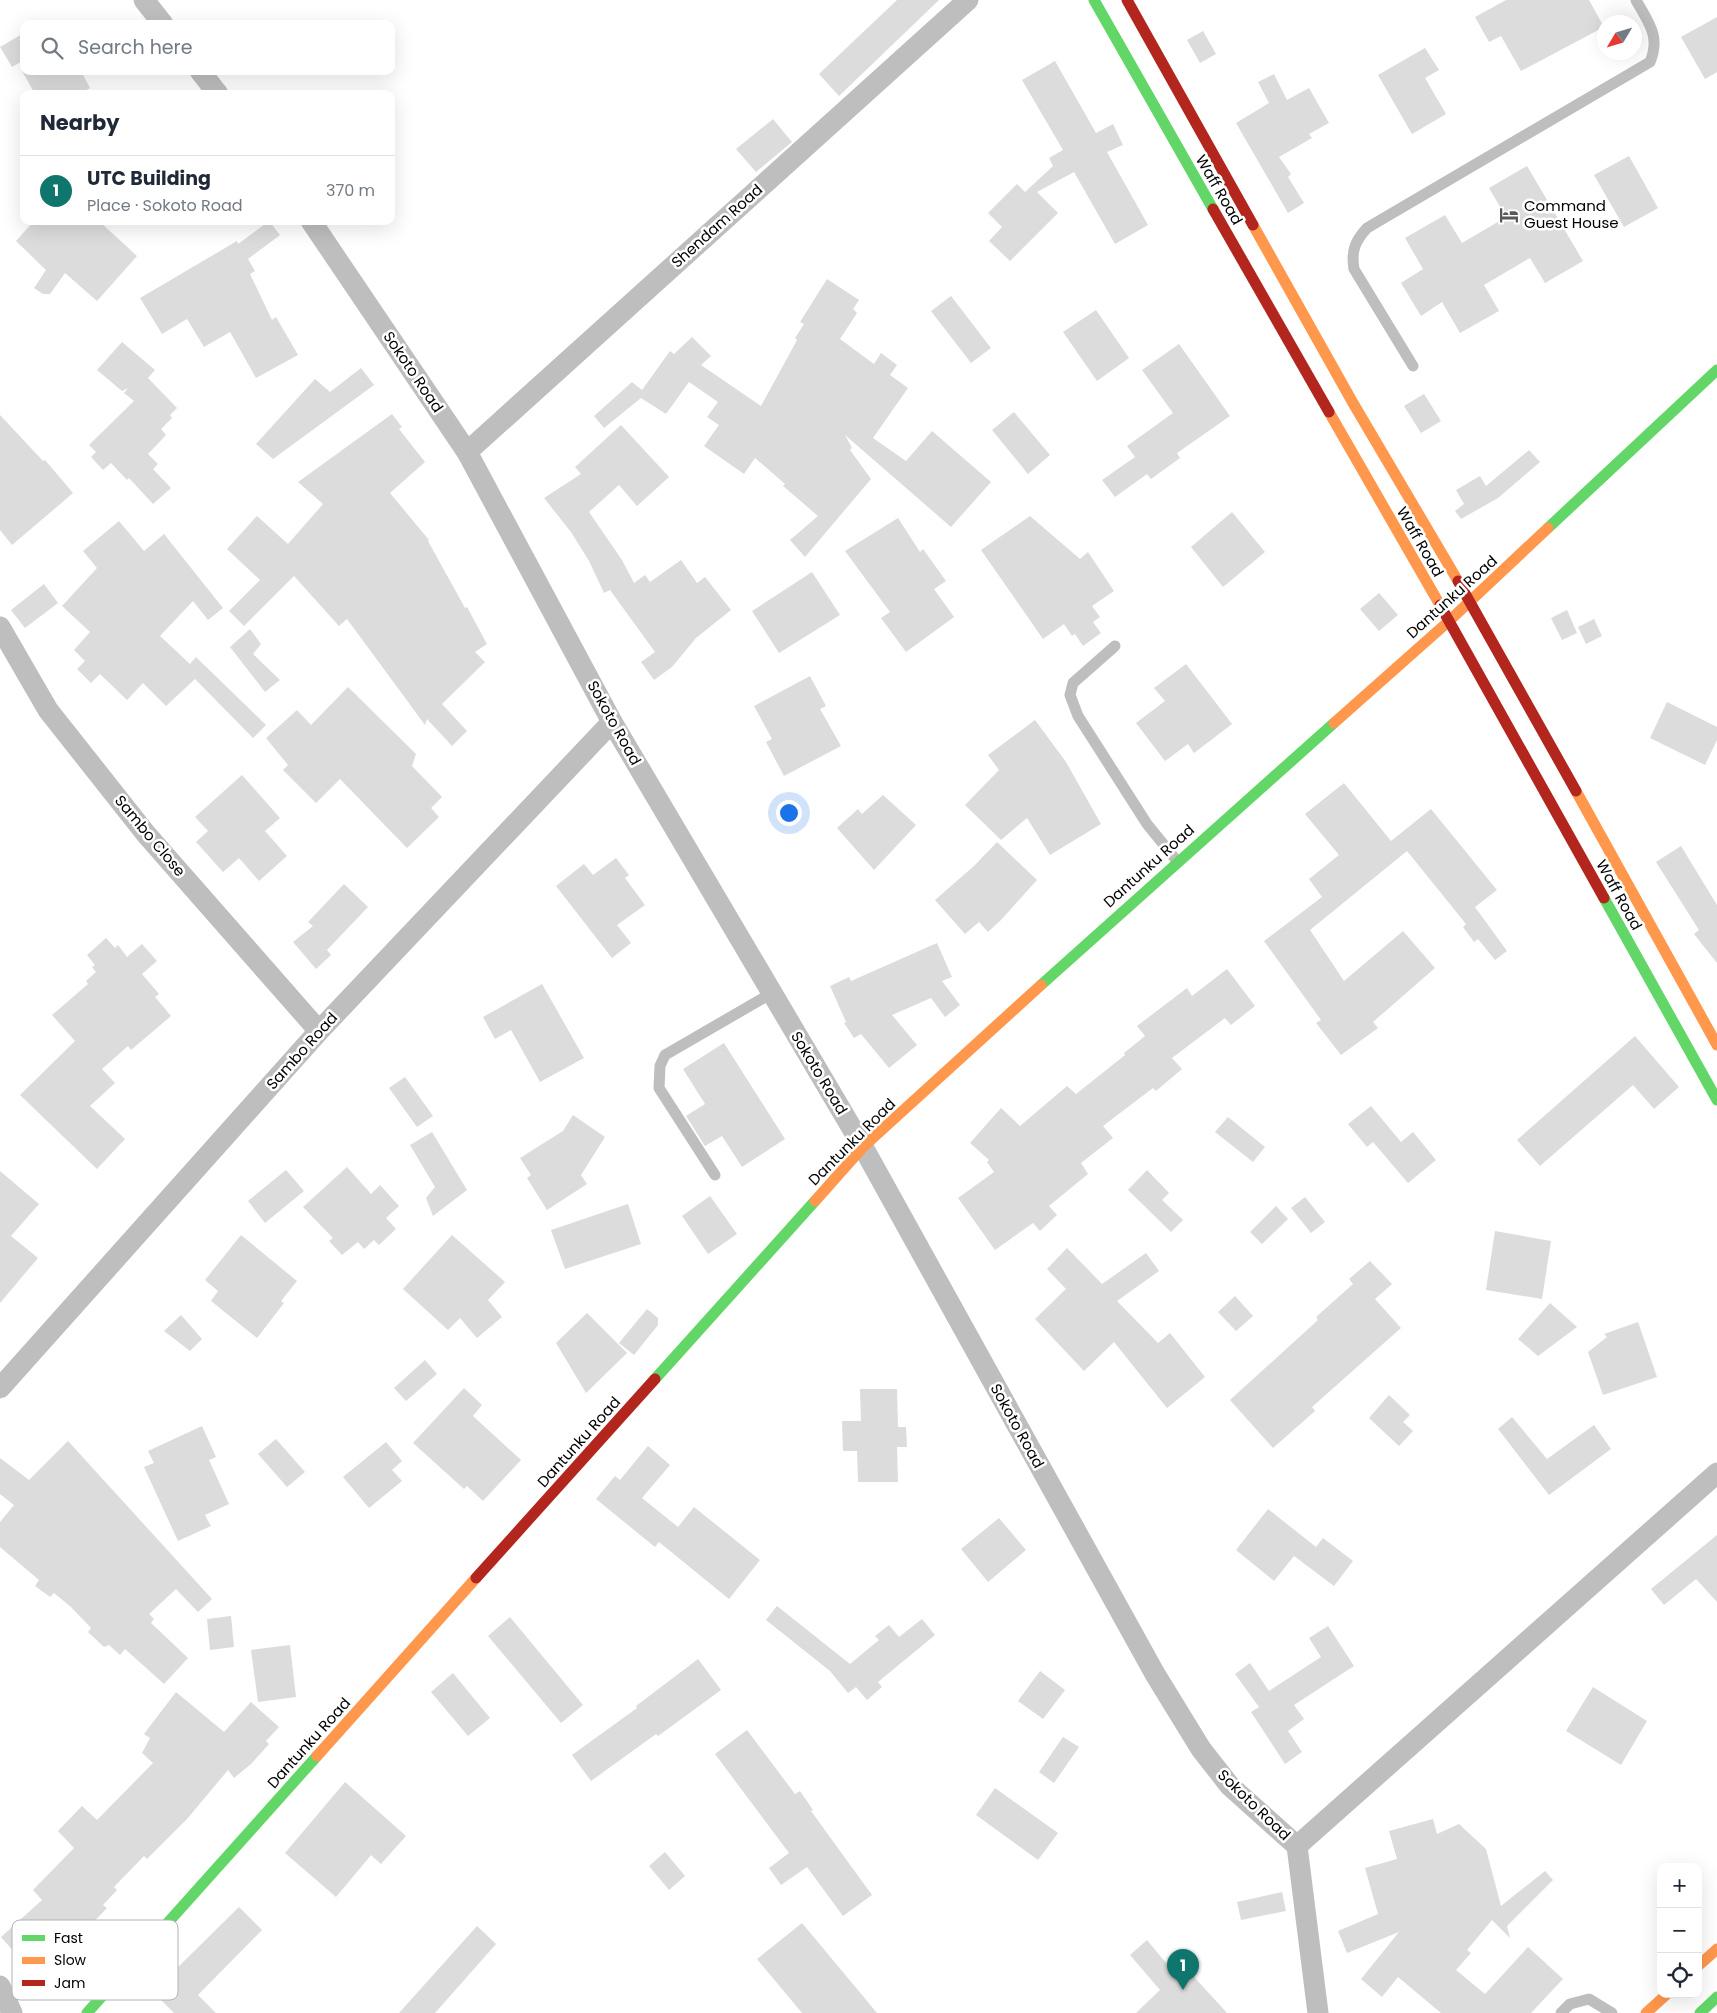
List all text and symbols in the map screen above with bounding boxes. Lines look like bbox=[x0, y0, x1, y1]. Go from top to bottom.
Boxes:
north arrow bbox=[1597, 15, 1642, 60]
search box bbox=[20, 20, 395, 75]
icon: search bbox=[38, 34, 66, 62]
text: Search here bbox=[78, 34, 192, 61]
text: Nearby bbox=[40, 108, 120, 137]
street label: Waff Road bbox=[1191, 151, 1248, 229]
text: UTC Building bbox=[87, 165, 211, 192]
text: 1 bbox=[53, 179, 59, 202]
text: 370 m bbox=[326, 179, 375, 202]
street label: Shendam Road bbox=[667, 179, 767, 272]
text: Place · Sokoto Road bbox=[87, 194, 243, 217]
place label: Command Guest House bbox=[1524, 195, 1619, 233]
hotel icon: Command Guest House bbox=[1498, 204, 1520, 226]
street label: Sokoto Road bbox=[378, 327, 448, 416]
street label: Waff Road bbox=[1392, 503, 1449, 581]
street label: Dantunku Road bbox=[1402, 550, 1502, 643]
street label: Sokoto Road bbox=[583, 677, 646, 769]
street label: Sambo Close bbox=[110, 791, 191, 881]
your location bbox=[776, 800, 802, 826]
street label: Dantunku Road bbox=[1099, 819, 1199, 912]
street label: Waff Road bbox=[1591, 856, 1647, 934]
street label: Sambo Road bbox=[261, 1008, 342, 1094]
street label: Sokoto Road bbox=[786, 1027, 853, 1118]
street label: Dantunku Road bbox=[803, 1093, 900, 1190]
street label: Sokoto Road bbox=[986, 1380, 1049, 1472]
street label: Dantunku Road bbox=[532, 1392, 625, 1492]
street label: Dantunku Road bbox=[262, 1693, 355, 1793]
street label: Sokoto Road bbox=[1213, 1765, 1295, 1845]
map controls bbox=[1657, 1863, 1702, 1998]
button: + bbox=[1657, 1863, 1702, 1908]
button: − bbox=[1657, 1908, 1702, 1953]
legend bbox=[12, 1920, 178, 2000]
text: Fast bbox=[54, 1928, 83, 1948]
pin: 1 bbox=[1167, 1949, 1199, 1990]
text: Slow bbox=[54, 1950, 87, 1970]
button: locate bbox=[1657, 1953, 1702, 1998]
text: Jam bbox=[54, 1973, 85, 1993]

